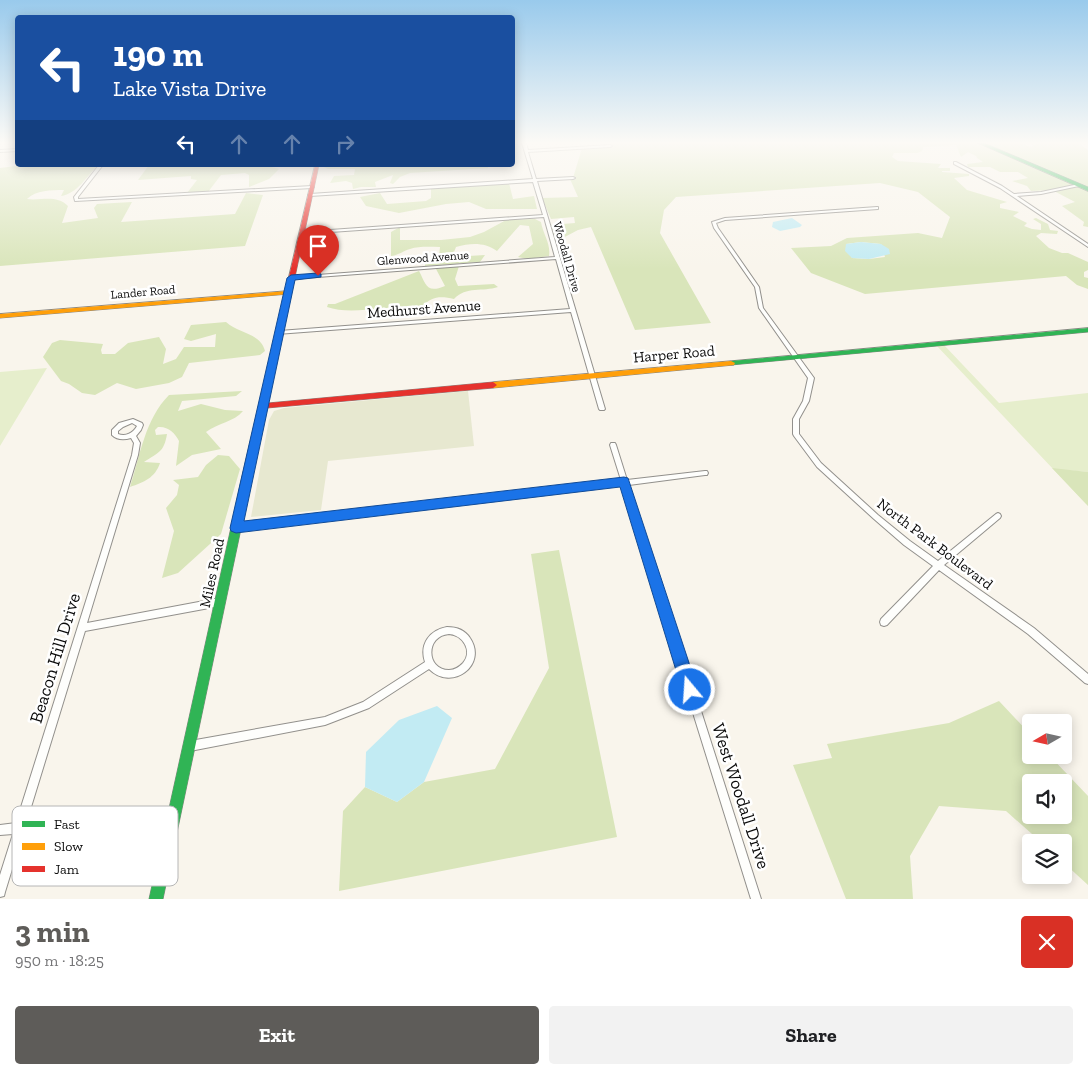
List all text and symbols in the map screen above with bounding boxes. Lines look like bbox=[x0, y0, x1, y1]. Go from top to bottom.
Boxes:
text: 190 m bbox=[113, 33, 203, 75]
icon: left bbox=[30, 35, 95, 100]
text: Lake Vista Drive bbox=[113, 75, 266, 102]
icon: left bbox=[172, 130, 200, 158]
icon: ahead bbox=[225, 130, 253, 158]
icon: ahead bbox=[278, 130, 306, 158]
icon: right bbox=[331, 130, 359, 158]
street label: Woodall Drive bbox=[550, 220, 584, 294]
pin bbox=[297, 225, 339, 276]
icon: arrive bbox=[304, 232, 332, 260]
street label: Glenwood Avenue bbox=[377, 248, 470, 268]
street label: Lander Road bbox=[110, 282, 176, 302]
street label: Medhurst Avenue bbox=[367, 296, 481, 322]
street label: Harper Road bbox=[632, 341, 716, 367]
street label: North Park Boulevard bbox=[873, 495, 997, 594]
street label: Miles Road bbox=[196, 536, 228, 609]
street label: Beacon Hill Drive bbox=[25, 590, 85, 726]
position arrow bbox=[663, 663, 715, 715]
north arrow bbox=[1022, 714, 1072, 764]
map controls bbox=[1022, 714, 1072, 884]
street label: West Woodall Drive bbox=[707, 721, 775, 871]
button: sound bbox=[1022, 774, 1072, 824]
legend bbox=[12, 806, 178, 886]
text: Fast bbox=[54, 816, 81, 833]
button: layers bbox=[1022, 834, 1072, 884]
text: Slow bbox=[54, 838, 83, 855]
text: Jam bbox=[54, 861, 79, 878]
text: 3 min bbox=[15, 914, 90, 950]
button: close bbox=[1021, 916, 1073, 968]
text: 950 m · 18:25 bbox=[15, 951, 104, 970]
button: Exit bbox=[15, 1006, 539, 1064]
button: Share bbox=[549, 1006, 1073, 1064]

